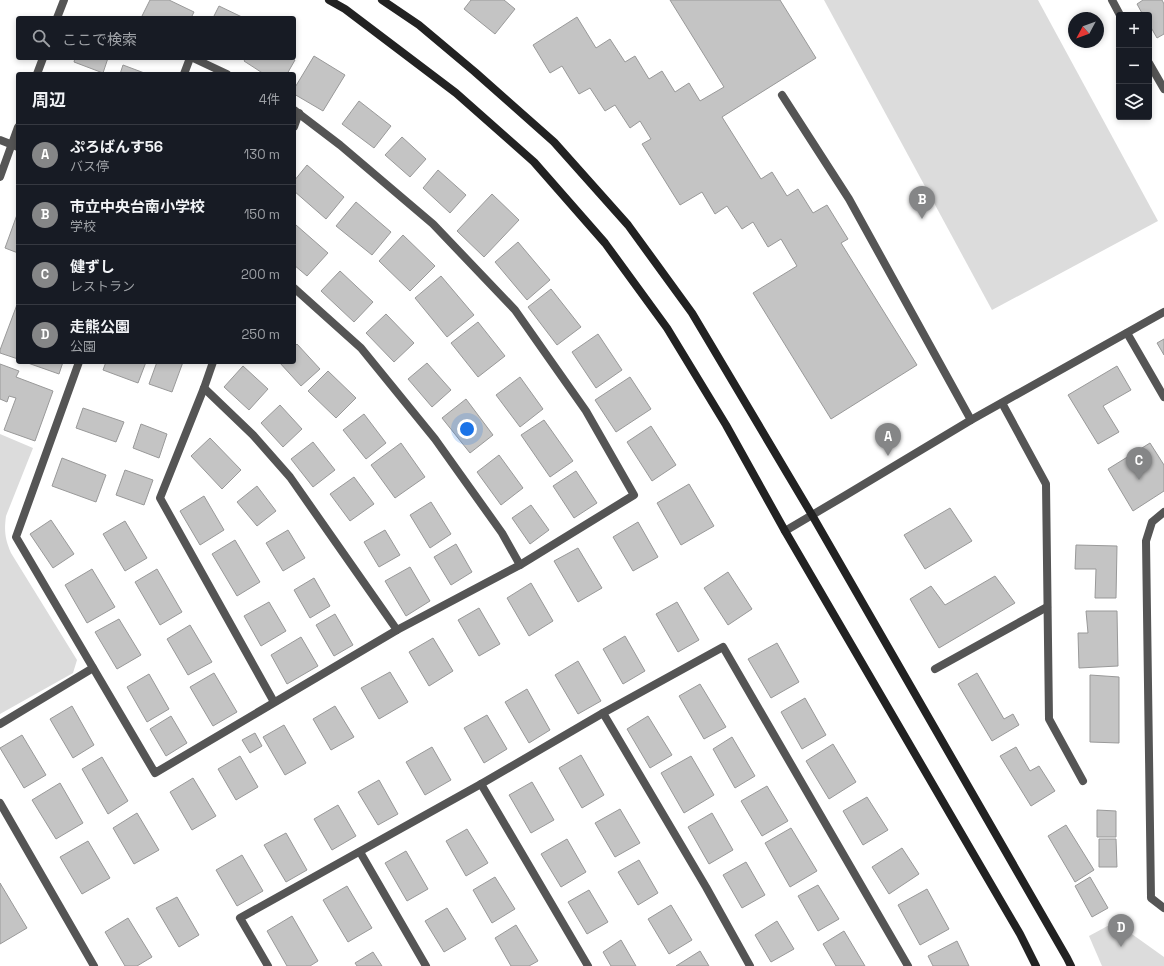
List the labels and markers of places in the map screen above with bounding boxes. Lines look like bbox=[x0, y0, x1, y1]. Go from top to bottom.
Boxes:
pin: B bbox=[909, 186, 935, 219]
pin: A bbox=[875, 423, 901, 456]
pin: C bbox=[1126, 447, 1152, 480]
pin: D bbox=[1108, 914, 1134, 947]

